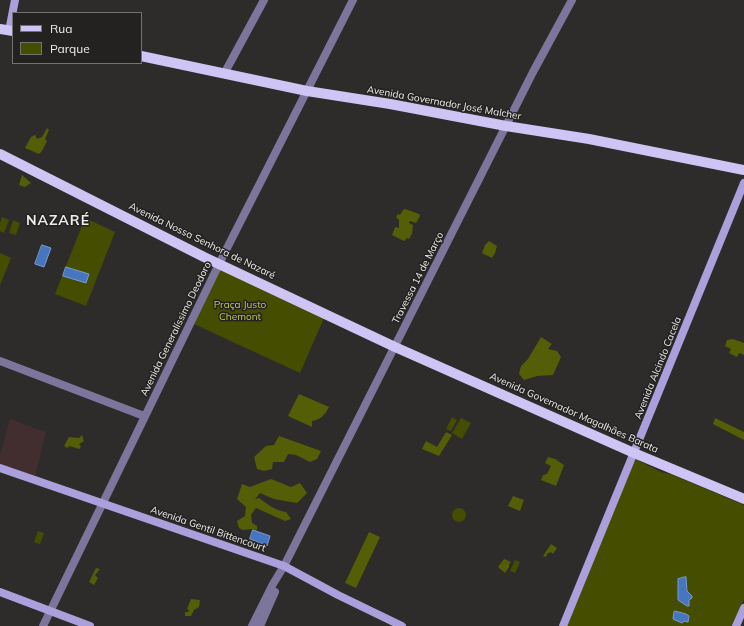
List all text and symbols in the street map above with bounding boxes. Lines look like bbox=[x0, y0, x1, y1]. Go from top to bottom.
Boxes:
legend bbox=[12, 12, 142, 64]
text: Rua bbox=[50, 21, 72, 36]
text: Parque bbox=[50, 41, 90, 56]
street label: Avenida Governador José Malcher bbox=[366, 84, 522, 122]
street label: Avenida Nossa Senhora de Nazaré bbox=[127, 200, 277, 282]
district label: NAZARÉ bbox=[26, 213, 90, 229]
street label: Travessa 14 de Março bbox=[390, 230, 446, 326]
street label: Avenida Generalíssimo Deodoro bbox=[138, 260, 214, 398]
park label: Praça Justo Chemont bbox=[214, 299, 266, 322]
street label: Avenida Alcindo Cacela bbox=[632, 315, 684, 421]
street label: Avenida Governador Magalhães Barata bbox=[488, 370, 660, 456]
street label: Avenida Gentil Bittencourt bbox=[149, 504, 267, 554]

